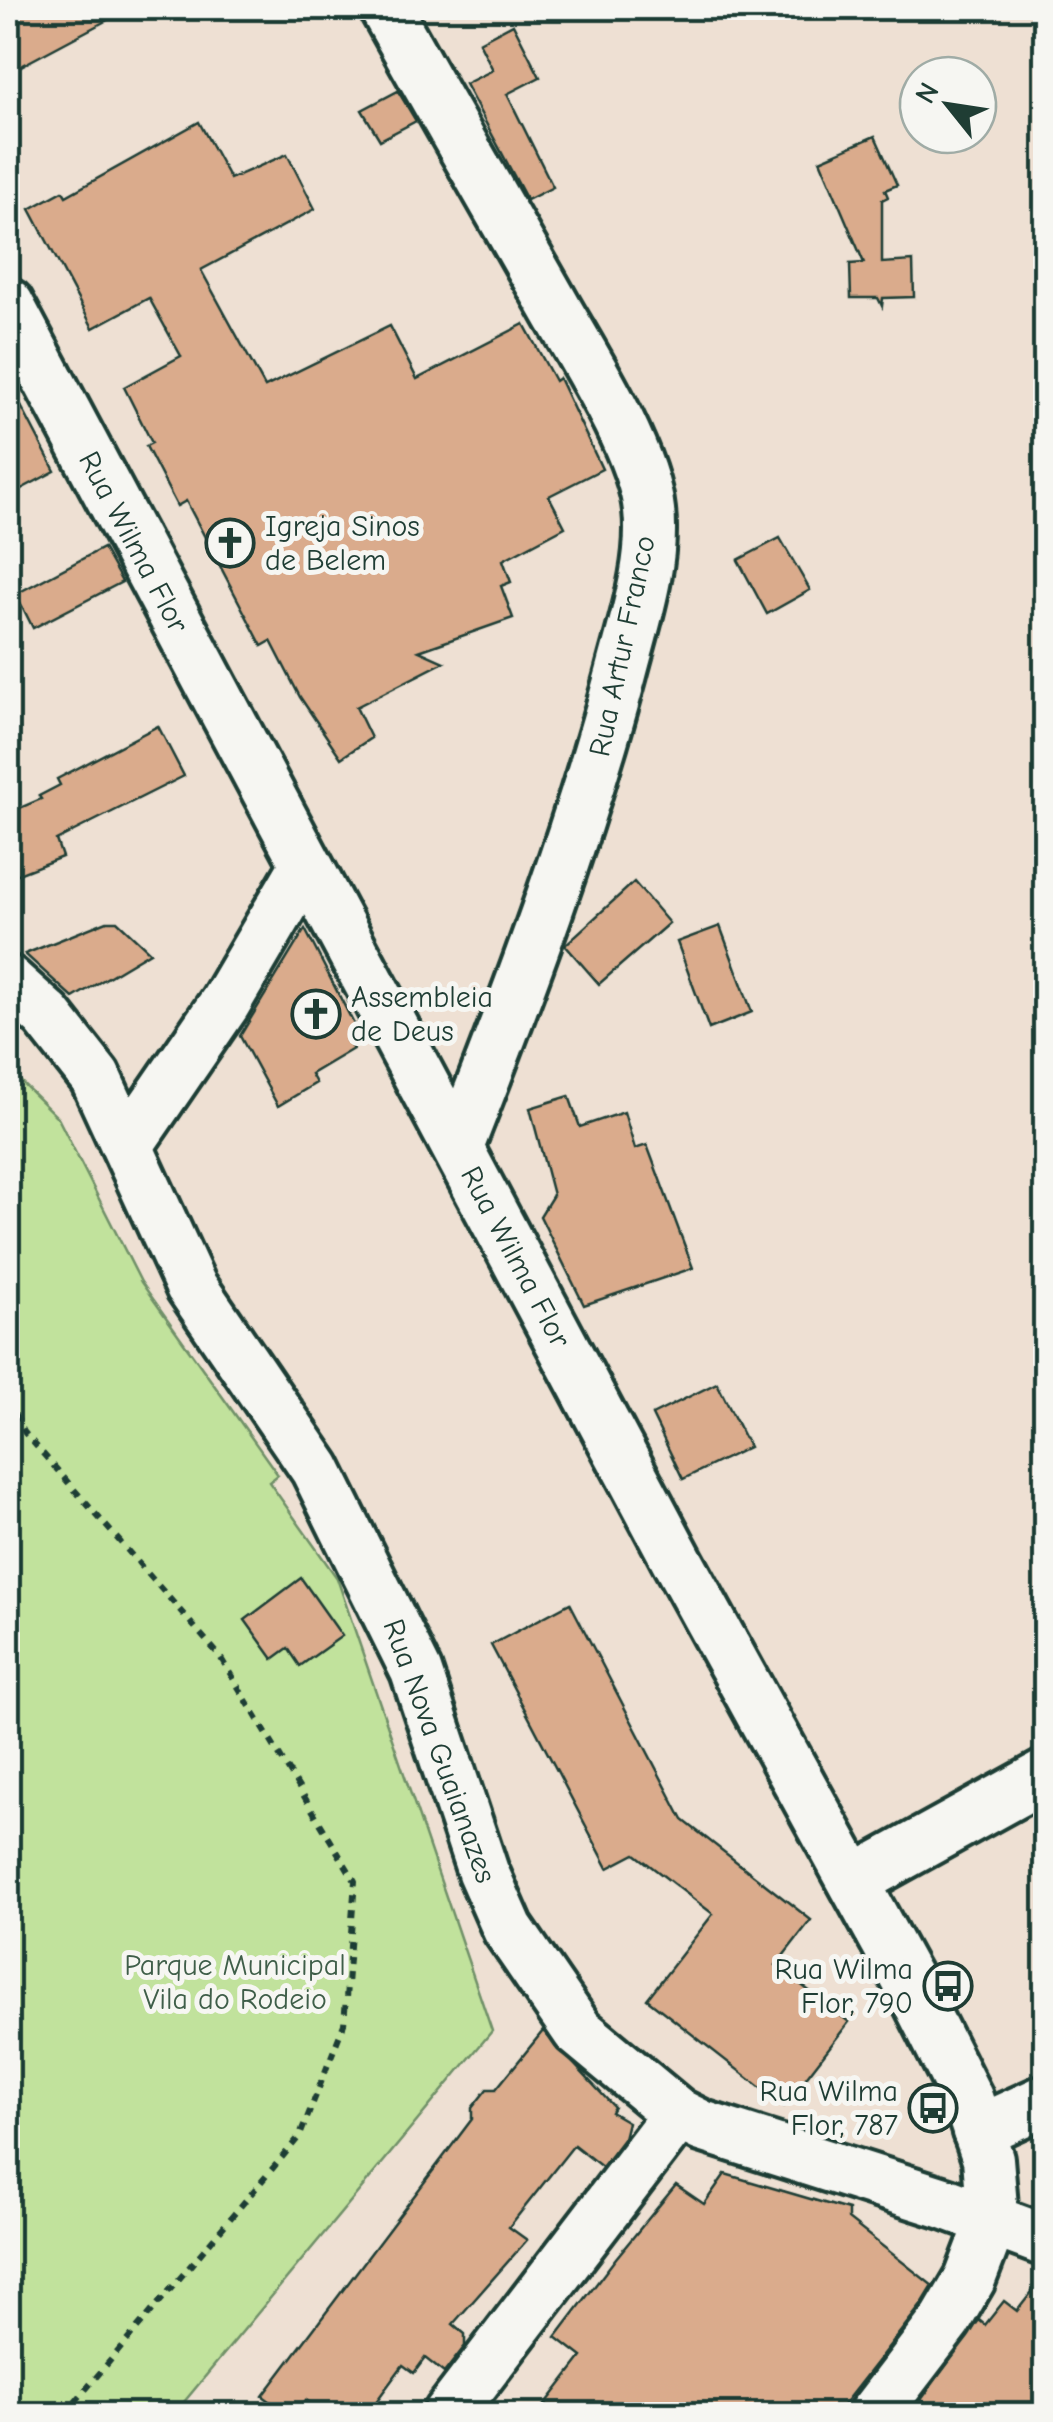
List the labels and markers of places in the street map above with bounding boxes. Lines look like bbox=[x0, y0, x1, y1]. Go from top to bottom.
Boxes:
place label: Igreja Sinos de Belem bbox=[265, 509, 420, 578]
church icon: Igreja Sinos de Belem bbox=[204, 517, 256, 569]
place label: Assembleia de Deus bbox=[351, 980, 493, 1049]
church icon: Assembleia de Deus bbox=[290, 988, 342, 1040]
place label: Rua Wilma Flor, 790 bbox=[775, 1952, 913, 2021]
bus stop icon: Rua Wilma Flor, 790 bbox=[922, 1960, 974, 2012]
place label: Rua Wilma Flor, 787 bbox=[760, 2074, 898, 2143]
bus stop icon: Rua Wilma Flor, 787 bbox=[907, 2082, 959, 2134]

